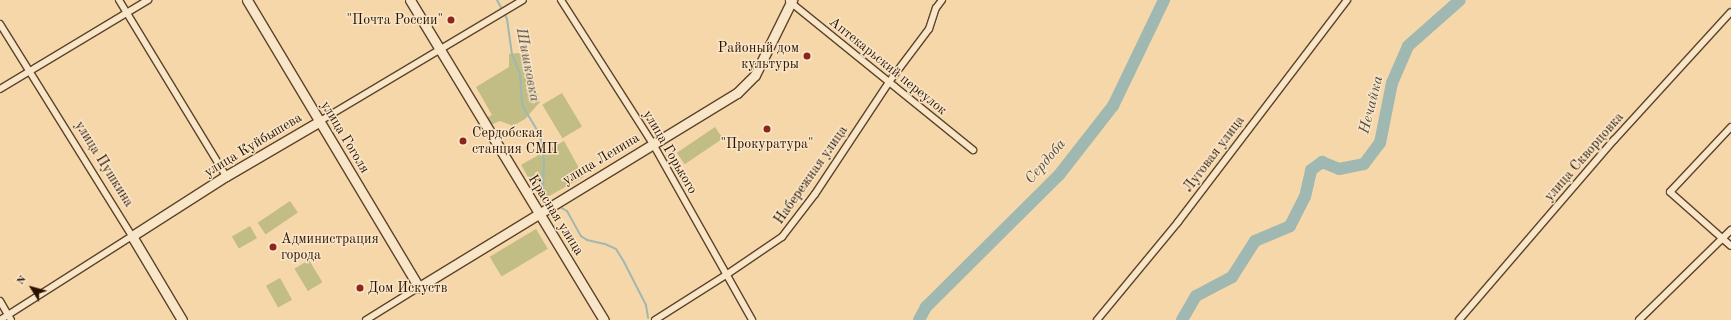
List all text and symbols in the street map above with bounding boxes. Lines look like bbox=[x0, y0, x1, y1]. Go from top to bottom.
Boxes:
place label: "Почта России" bbox=[347, 12, 443, 28]
street label: Аптекарьский переулок bbox=[826, 13, 950, 119]
marker: "Почта России" bbox=[446, 15, 456, 25]
water label: Шишковка bbox=[511, 26, 543, 104]
place label: Районый дом культуры bbox=[718, 40, 799, 72]
marker: Районый дом культуры bbox=[802, 51, 812, 61]
water label: Нечайка bbox=[1356, 74, 1388, 136]
street label: улица Гоголя bbox=[317, 98, 373, 176]
street label: улица Горького bbox=[639, 107, 701, 197]
street label: улица Куйбышева bbox=[201, 109, 305, 181]
street label: улица Скворцовка bbox=[1541, 109, 1627, 205]
street label: Луговая улица bbox=[1180, 112, 1248, 196]
street label: улица Пушкина bbox=[71, 118, 137, 210]
street label: Набережная улица bbox=[771, 122, 851, 228]
marker: "Прокуратура" bbox=[762, 124, 772, 134]
place label: Сердобская станция СМП bbox=[472, 125, 558, 158]
street label: улица Ленина bbox=[559, 129, 643, 189]
marker: Сердобская станция СМП bbox=[457, 135, 469, 147]
place label: "Прокуратура" bbox=[720, 136, 814, 152]
water label: Сердоба bbox=[1022, 136, 1070, 188]
street label: Красная улица bbox=[524, 172, 588, 258]
place label: Администрация города bbox=[281, 231, 379, 264]
marker: Администрация города bbox=[268, 242, 278, 252]
north arrow bbox=[12, 268, 52, 308]
text: N bbox=[15, 274, 29, 287]
place label: Дом Искуств bbox=[368, 280, 447, 296]
marker: Дом Искуств bbox=[355, 283, 365, 293]

